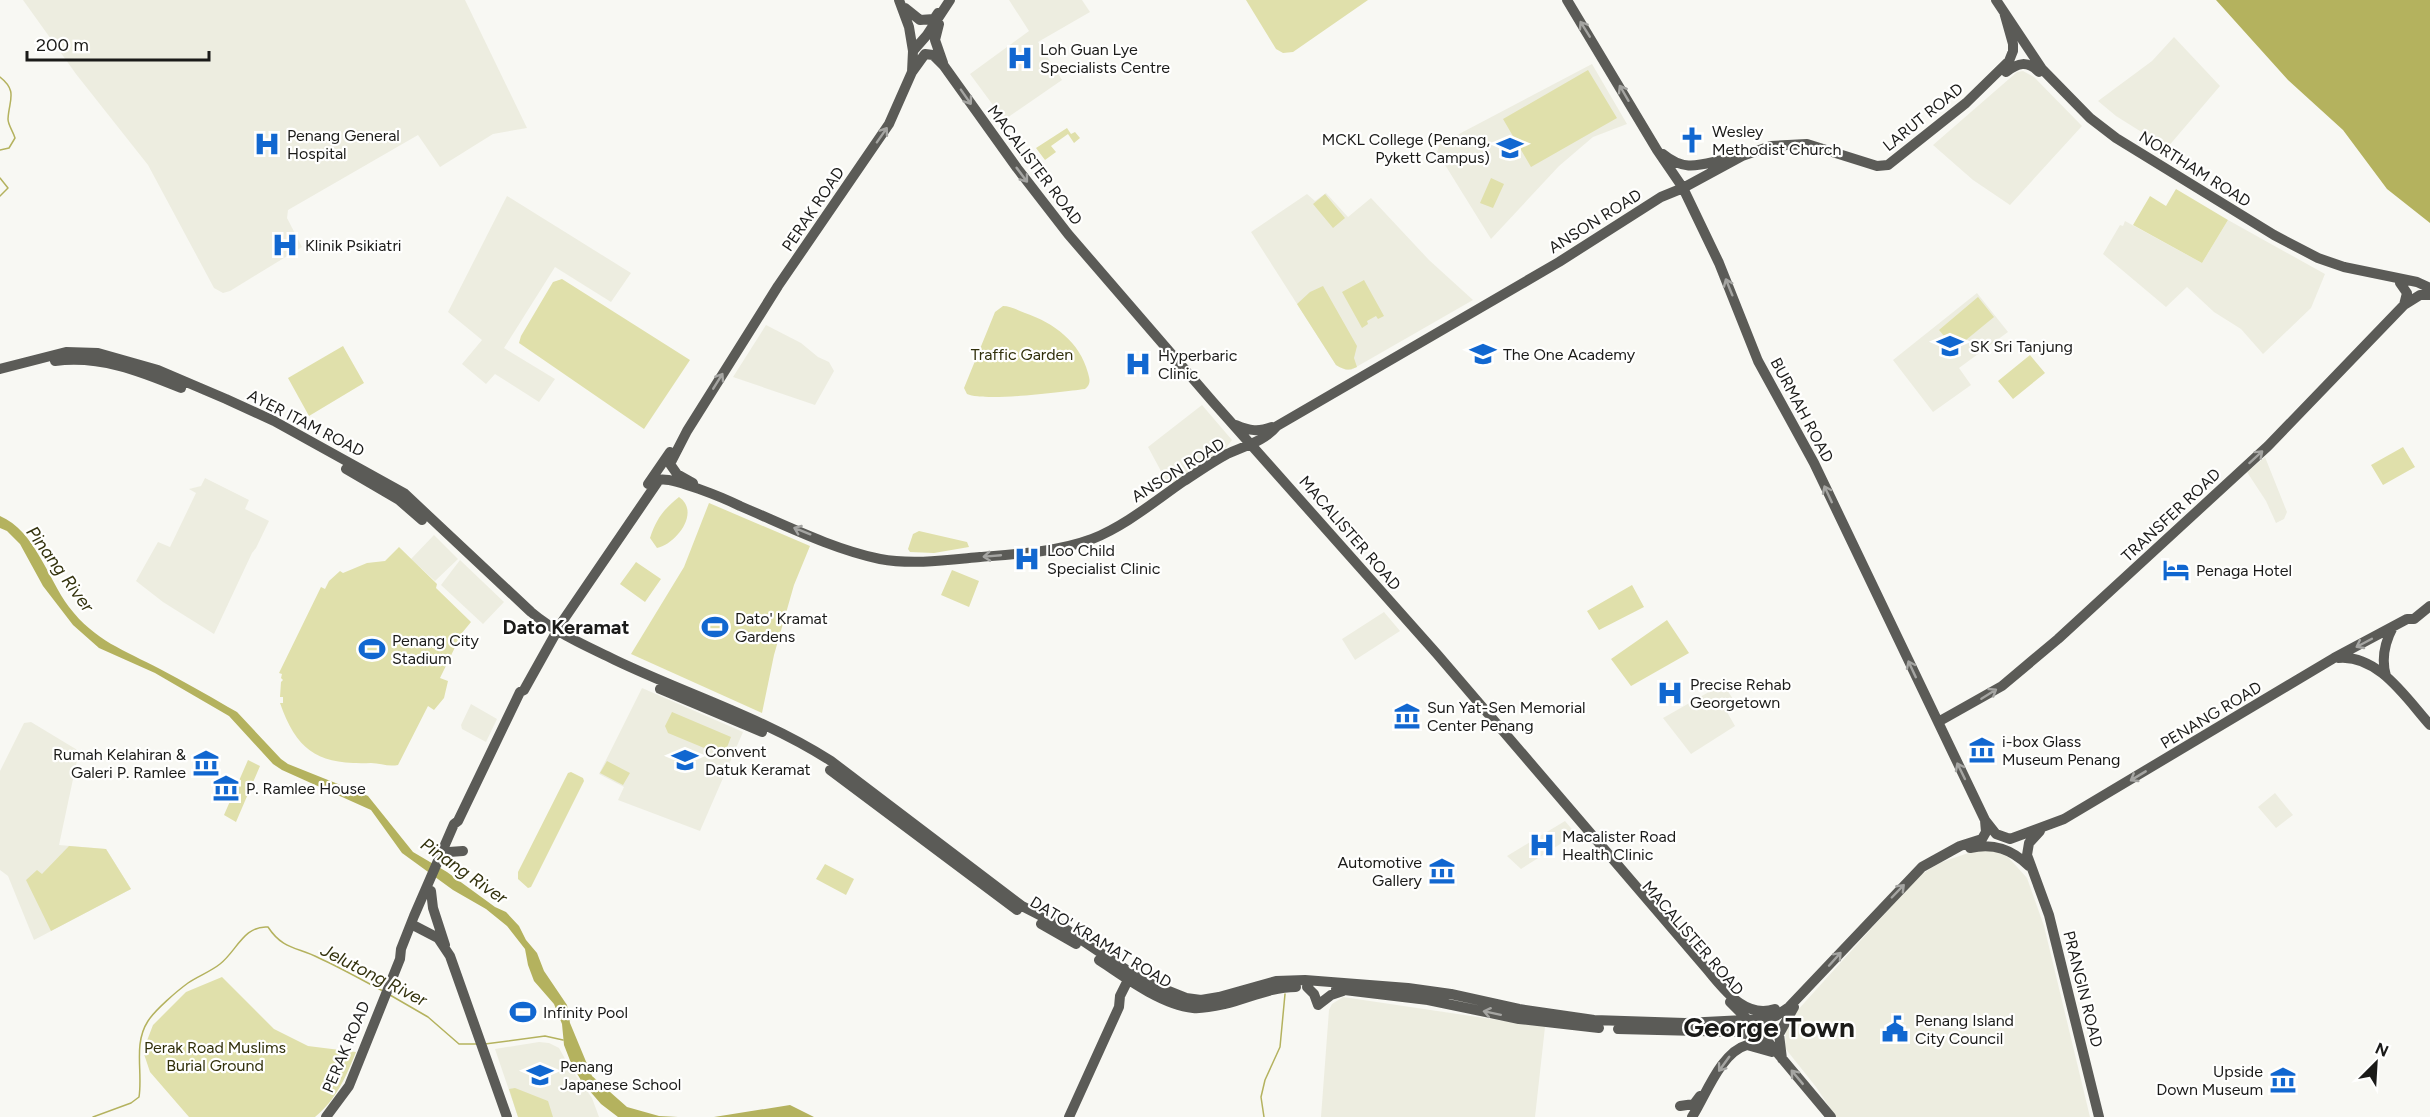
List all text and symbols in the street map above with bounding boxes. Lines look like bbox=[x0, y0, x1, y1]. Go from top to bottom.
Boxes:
one-way arrow bbox=[1579, 21, 1591, 38]
scale bar bbox=[27, 24, 208, 62]
text: 200 m bbox=[36, 34, 89, 56]
place label: Loh Guan Lye Specialists Centre bbox=[1040, 40, 1170, 77]
hospital icon: Loh Guan Lye Specialists Centre bbox=[1005, 43, 1035, 73]
street label: LARUT ROAD bbox=[1879, 79, 1967, 155]
one-way arrow bbox=[1617, 85, 1629, 102]
one-way arrow bbox=[960, 88, 972, 105]
street label: MACALISTER ROAD bbox=[984, 101, 1086, 229]
place label: Wesley Methodist Church bbox=[1712, 122, 1842, 159]
church icon: Wesley Methodist Church bbox=[1677, 125, 1707, 155]
place label: Penang General Hospital bbox=[287, 126, 400, 163]
one-way arrow bbox=[876, 127, 888, 143]
street label: NORTHAM ROAD bbox=[2136, 127, 2254, 211]
hospital icon: Penang General Hospital bbox=[252, 129, 282, 159]
place label: MCKL College (Penang, Pykett Campus) bbox=[1322, 130, 1490, 167]
school or university icon: MCKL College (Penang, Pykett Campus) bbox=[1495, 133, 1525, 163]
street label: PERAK ROAD bbox=[778, 163, 848, 255]
one-way arrow bbox=[1016, 167, 1029, 183]
street label: ANSON ROAD bbox=[1545, 185, 1645, 257]
hospital icon: Klinik Psikiatri bbox=[270, 230, 300, 260]
place label: Klinik Psikiatri bbox=[305, 236, 402, 255]
one-way arrow bbox=[1723, 278, 1734, 297]
school or university icon: SK Sri Tanjung bbox=[1935, 331, 1965, 361]
place label: SK Sri Tanjung bbox=[1970, 337, 2073, 356]
school or university icon: The One Academy bbox=[1468, 339, 1498, 369]
park label: Traffic Garden bbox=[971, 345, 1073, 364]
place label: The One Academy bbox=[1503, 345, 1636, 364]
place label: Hyperbaric Clinic bbox=[1158, 346, 1238, 383]
hospital icon: Hyperbaric Clinic bbox=[1123, 349, 1153, 379]
street label: BURMAH ROAD bbox=[1766, 354, 1838, 466]
one-way arrow bbox=[713, 373, 725, 390]
street label: AYER ITAM ROAD bbox=[244, 385, 368, 461]
street label: ANSON ROAD bbox=[1128, 434, 1228, 506]
one-way arrow bbox=[2248, 450, 2263, 464]
street label: TRANSFER ROAD bbox=[2118, 464, 2224, 566]
street label: MACALISTER ROAD bbox=[1295, 472, 1405, 594]
one-way arrow bbox=[1822, 485, 1834, 503]
water label: Pinang River bbox=[21, 522, 99, 617]
one-way arrow bbox=[793, 525, 812, 536]
place label: Loo Child Specialist Clinic bbox=[1047, 541, 1161, 578]
hospital icon: Loo Child Specialist Clinic bbox=[1012, 544, 1042, 574]
one-way arrow bbox=[982, 551, 1002, 562]
hotel icon: Penaga Hotel bbox=[2161, 555, 2191, 585]
place label: Penaga Hotel bbox=[2196, 561, 2292, 580]
place label: Dato' Kramat Gardens bbox=[735, 609, 828, 646]
sports icon: Dato' Kramat Gardens bbox=[700, 612, 730, 642]
district label: Dato Keramat bbox=[502, 615, 630, 639]
place label: Penang City Stadium bbox=[392, 631, 479, 668]
sports icon: Penang City Stadium bbox=[357, 634, 387, 664]
one-way arrow bbox=[2356, 637, 2373, 649]
one-way arrow bbox=[1906, 661, 1918, 679]
place label: Precise Rehab Georgetown bbox=[1690, 675, 1791, 712]
street label: PENANG ROAD bbox=[2157, 677, 2265, 753]
hospital icon: Precise Rehab Georgetown bbox=[1655, 678, 1685, 708]
one-way arrow bbox=[1980, 688, 1997, 700]
place label: Sun Yat-Sen Memorial Center Penang bbox=[1427, 698, 1586, 735]
museum icon: Sun Yat-Sen Memorial Center Penang bbox=[1392, 701, 1422, 731]
place label: i-box Glass Museum Penang bbox=[2002, 732, 2120, 769]
museum icon: i-box Glass Museum Penang bbox=[1967, 735, 1997, 765]
place label: Convent Datuk Keramat bbox=[705, 742, 811, 779]
place label: Rumah Kelahiran & Galeri P. Ramlee bbox=[53, 745, 187, 782]
school or university icon: Convent Datuk Keramat bbox=[670, 745, 700, 775]
museum icon: Rumah Kelahiran & Galeri P. Ramlee bbox=[191, 748, 221, 778]
one-way arrow bbox=[1955, 763, 1967, 781]
one-way arrow bbox=[2130, 770, 2147, 782]
museum icon: P. Ramlee House bbox=[211, 773, 241, 803]
place label: P. Ramlee House bbox=[246, 779, 366, 798]
place label: Macalister Road Health Clinic bbox=[1562, 827, 1676, 864]
hospital icon: Macalister Road Health Clinic bbox=[1527, 830, 1557, 860]
water label: Pinang River bbox=[416, 833, 512, 909]
place label: Automotive Gallery bbox=[1337, 853, 1423, 890]
museum icon: Automotive Gallery bbox=[1427, 856, 1457, 886]
street label: MACALISTER ROAD bbox=[1638, 877, 1748, 999]
one-way arrow bbox=[1891, 884, 1906, 899]
street label: DATO' KRAMAT ROAD bbox=[1027, 892, 1175, 992]
street label: PRANGIN ROAD bbox=[2059, 929, 2107, 1049]
water label: Jelutong River bbox=[316, 938, 432, 1012]
one-way arrow bbox=[1828, 952, 1842, 967]
sports icon: Infinity Pool bbox=[508, 997, 538, 1027]
street label: PERAK ROAD bbox=[318, 998, 374, 1096]
place label: Infinity Pool bbox=[543, 1003, 628, 1022]
one-way arrow bbox=[1483, 1007, 1503, 1018]
district label: George Town bbox=[1683, 1010, 1855, 1044]
place label: Penang Island City Council bbox=[1915, 1011, 2014, 1048]
public building icon: Penang Island City Council bbox=[1880, 1014, 1910, 1044]
north arrow bbox=[2346, 1033, 2406, 1093]
park label: Perak Road Muslims Burial Ground bbox=[144, 1038, 286, 1075]
text: N bbox=[2372, 1039, 2391, 1061]
one-way arrow bbox=[1718, 1055, 1730, 1072]
place label: Penang Japanese School bbox=[560, 1057, 681, 1094]
school or university icon: Penang Japanese School bbox=[525, 1060, 555, 1090]
place label: Upside Down Museum bbox=[2156, 1062, 2263, 1099]
museum icon: Upside Down Museum bbox=[2268, 1065, 2298, 1095]
one-way arrow bbox=[1790, 1069, 1803, 1085]

